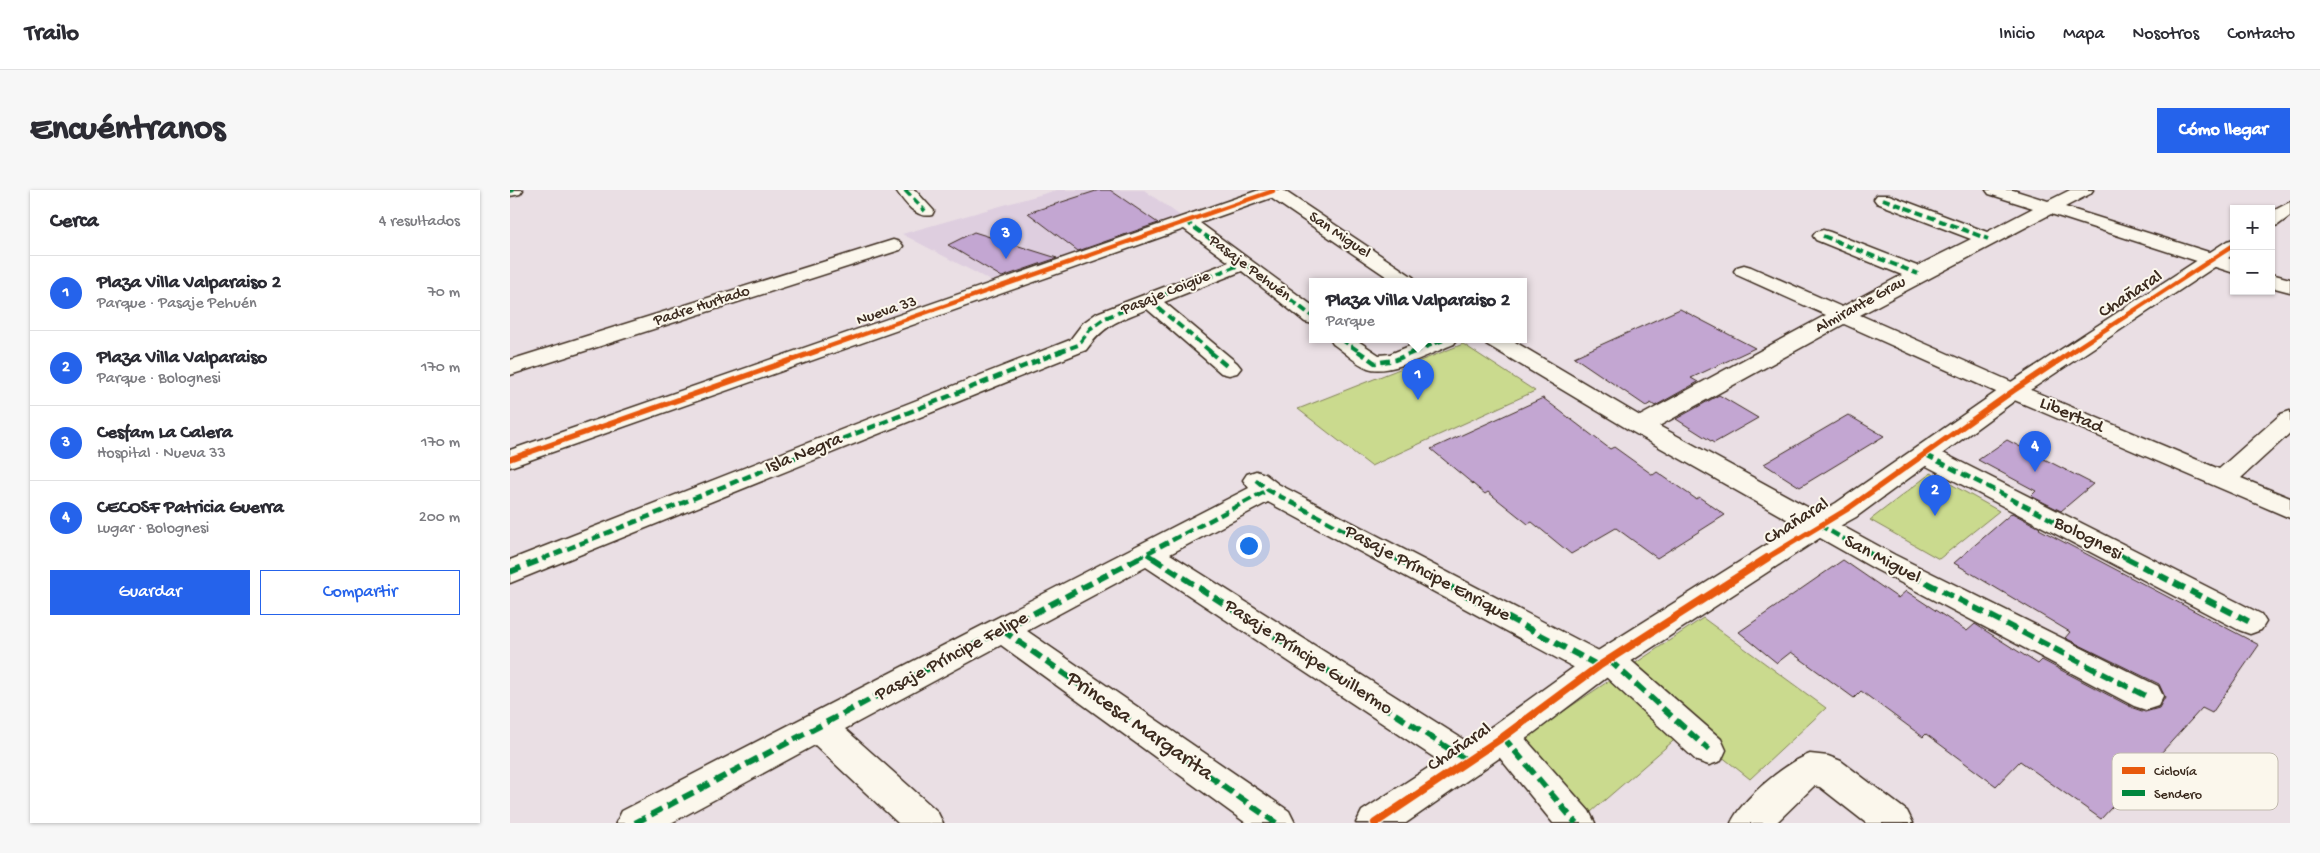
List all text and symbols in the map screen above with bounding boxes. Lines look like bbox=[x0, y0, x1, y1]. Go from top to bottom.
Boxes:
text: Trailo bbox=[25, 20, 79, 49]
text: Inicio bbox=[1999, 24, 2035, 45]
text: Mapa bbox=[2063, 24, 2104, 45]
text: Nosotros bbox=[2132, 24, 2199, 45]
text: Contacto bbox=[2227, 24, 2295, 45]
button: Cómo llegar bbox=[2157, 108, 2290, 153]
text: Encuéntranos bbox=[30, 110, 225, 151]
map controls bbox=[2230, 205, 2275, 295]
button: + bbox=[2230, 205, 2275, 250]
street label: San Miguel bbox=[1304, 208, 1374, 264]
text: Cerca bbox=[50, 210, 98, 235]
text: 4 resultados bbox=[379, 213, 460, 232]
pin: 3 bbox=[990, 218, 1022, 259]
street label: Pasaje Pehuén bbox=[1203, 231, 1294, 306]
button: − bbox=[2230, 250, 2275, 295]
street label: Chañaral bbox=[2095, 266, 2167, 324]
street label: Pasaje Coigüe bbox=[1118, 267, 1214, 321]
text: Plaza Villa Valparaiso 2 bbox=[97, 272, 281, 295]
street label: Almirante Grau bbox=[1812, 273, 1910, 339]
popup bbox=[1309, 278, 1527, 343]
street label: Padre Hurtado bbox=[650, 282, 753, 332]
text: 1 bbox=[63, 284, 69, 303]
text: 70 m bbox=[427, 284, 460, 303]
text: Plaza Villa Valparaiso 2 bbox=[1326, 290, 1510, 313]
street label: Nueva 33 bbox=[854, 293, 920, 331]
text: Parque · Pasaje Pehuén bbox=[97, 295, 257, 314]
text: Parque bbox=[1326, 313, 1375, 332]
text: Plaza Villa Valparaiso bbox=[97, 347, 267, 370]
text: 2 bbox=[62, 359, 70, 378]
text: 170 m bbox=[421, 359, 460, 378]
pin: 1 bbox=[1402, 359, 1434, 400]
text: Parque · Bolognesi bbox=[97, 370, 221, 389]
street label: Libertad bbox=[2036, 392, 2108, 440]
text: Cesfam La Calera bbox=[97, 422, 233, 445]
street label: Isla Negra bbox=[762, 428, 847, 480]
pin: 4 bbox=[2019, 431, 2051, 472]
text: 3 bbox=[62, 434, 70, 453]
text: 170 m bbox=[421, 434, 460, 453]
text: Hospital · Nueva 33 bbox=[97, 445, 226, 464]
pin: 2 bbox=[1919, 475, 1951, 516]
street label: Chañaral bbox=[1760, 493, 1834, 551]
text: CECOSF Patricia Guerra bbox=[97, 497, 284, 520]
text: 4 bbox=[62, 509, 70, 528]
text: 200 m bbox=[419, 509, 460, 528]
street label: Bolognesi bbox=[2049, 511, 2126, 566]
text: Lugar · Bolognesi bbox=[97, 520, 209, 539]
street label: Pasaje Príncipe Enrique bbox=[1339, 520, 1514, 628]
street label: San Miguel bbox=[1840, 530, 1924, 590]
your location bbox=[1236, 533, 1262, 559]
button: Guardar bbox=[50, 570, 250, 615]
button: Compartir bbox=[260, 570, 460, 615]
street label: Pasaje Príncipe Guillermo bbox=[1219, 594, 1397, 721]
street label: Pasaje Príncipe Felipe bbox=[871, 607, 1033, 708]
street label: Princesa Margarita bbox=[1060, 666, 1218, 788]
street label: Chañaral bbox=[1424, 718, 1496, 778]
legend bbox=[2112, 753, 2278, 810]
text: Ciclovía bbox=[2154, 764, 2198, 781]
text: Sendero bbox=[2154, 787, 2202, 804]

